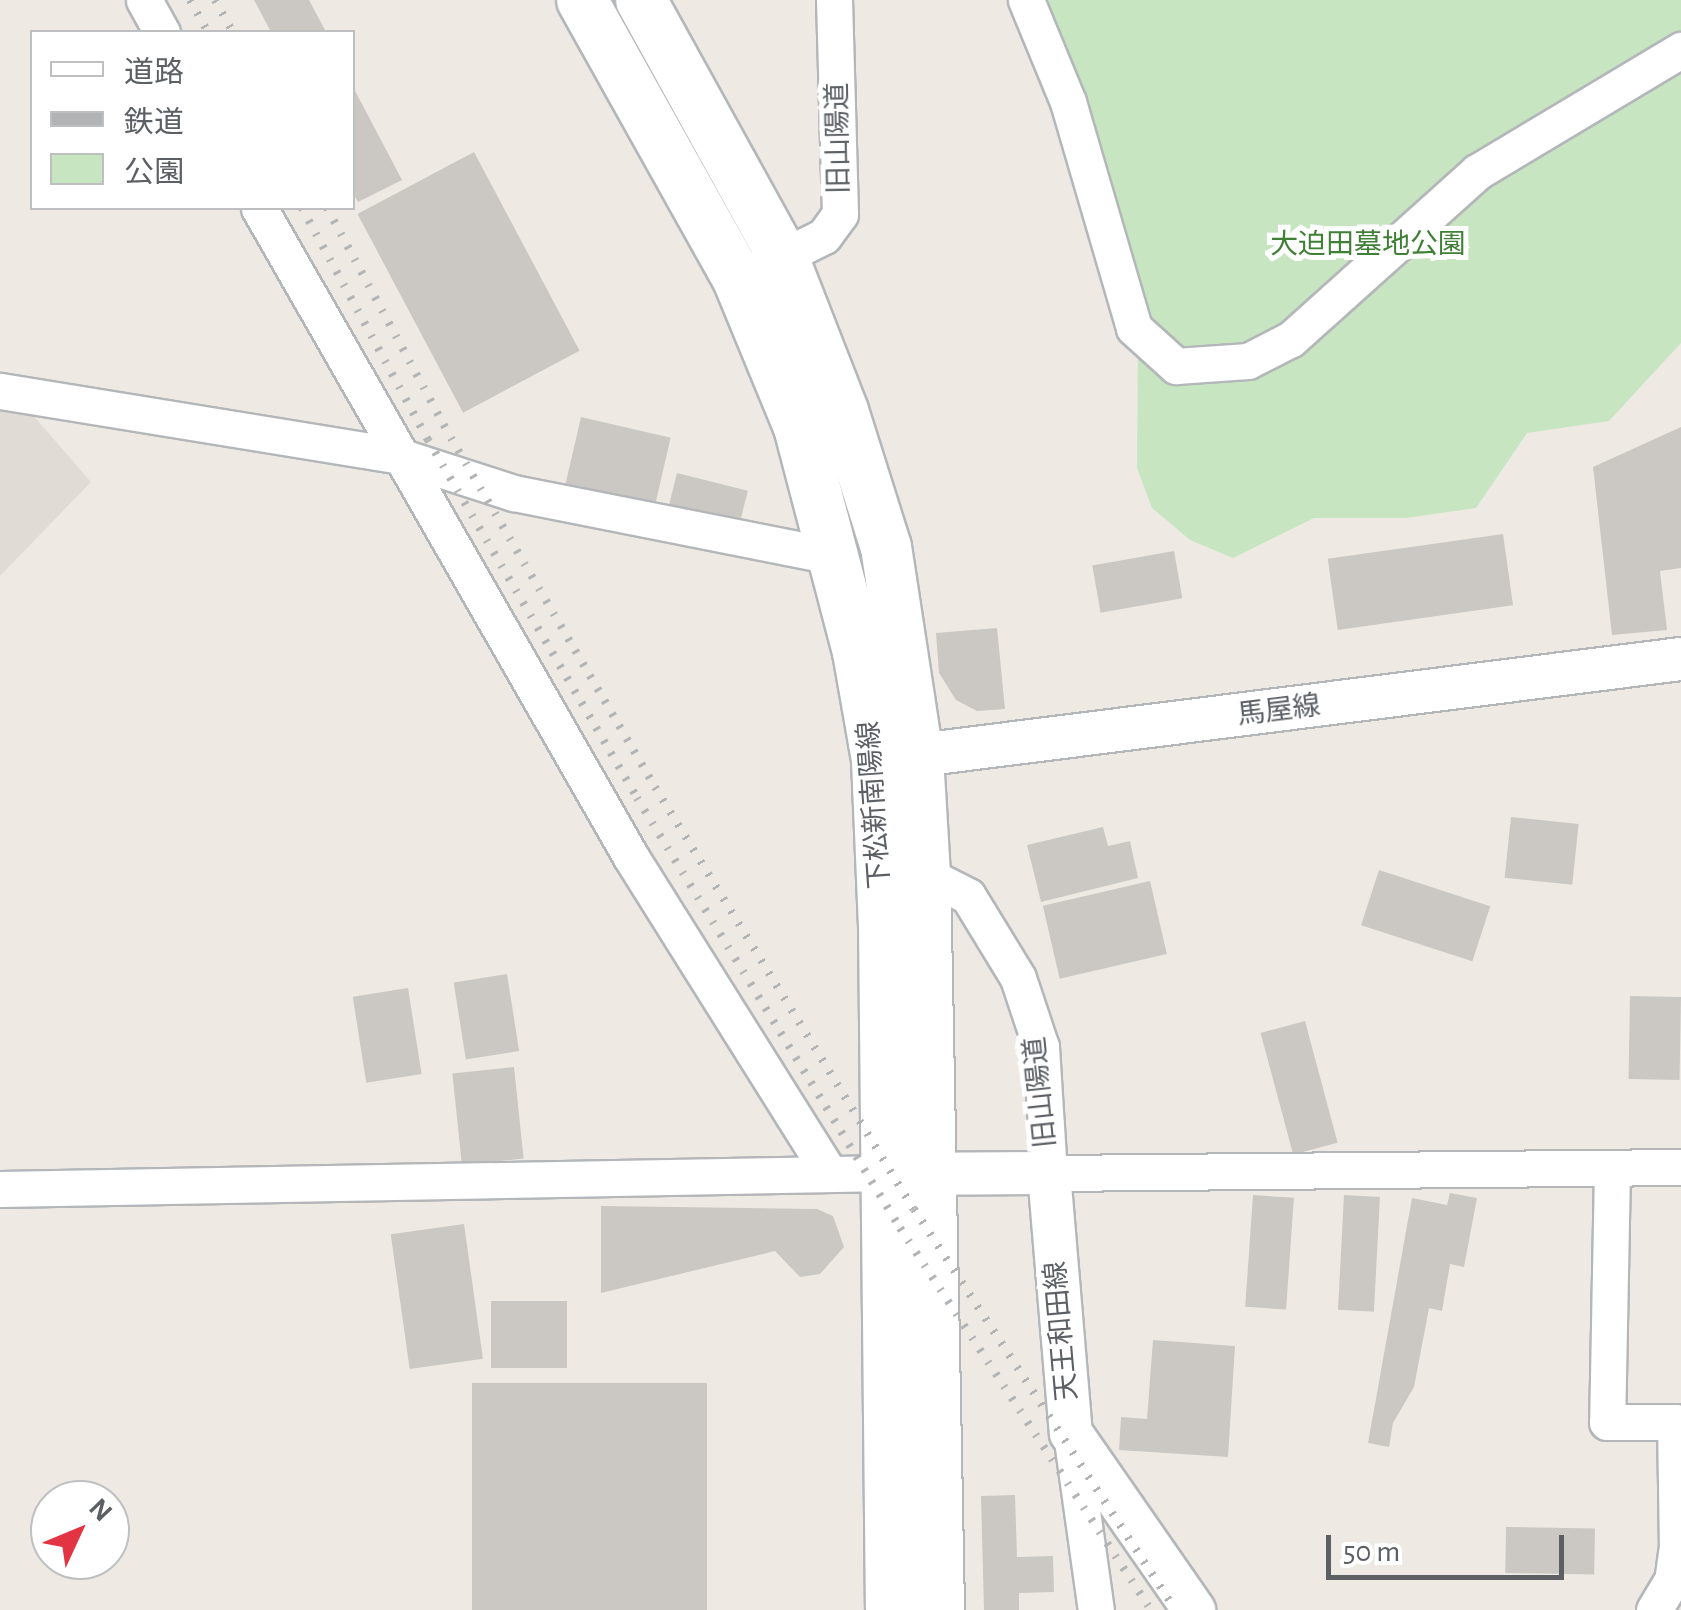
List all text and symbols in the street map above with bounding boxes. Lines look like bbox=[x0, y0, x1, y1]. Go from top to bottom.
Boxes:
legend bbox=[30, 30, 355, 210]
text: 道路 bbox=[124, 58, 184, 88]
street label: 旧山陽道 bbox=[821, 82, 857, 194]
text: 鉄道 bbox=[124, 108, 184, 138]
text: 公園 bbox=[124, 158, 184, 188]
park label: 大迫田墓地公園 bbox=[1270, 228, 1466, 262]
street label: 馬屋線 bbox=[1235, 689, 1323, 733]
street label: 下松新南陽線 bbox=[852, 720, 898, 890]
street label: 旧山陽道 bbox=[1018, 1035, 1064, 1149]
street label: 天王和田線 bbox=[1039, 1260, 1085, 1402]
north arrow bbox=[30, 1480, 130, 1580]
text: N bbox=[83, 1494, 117, 1527]
scale bar bbox=[1331, 1515, 1568, 1577]
text: 50 m bbox=[1343, 1537, 1400, 1567]

